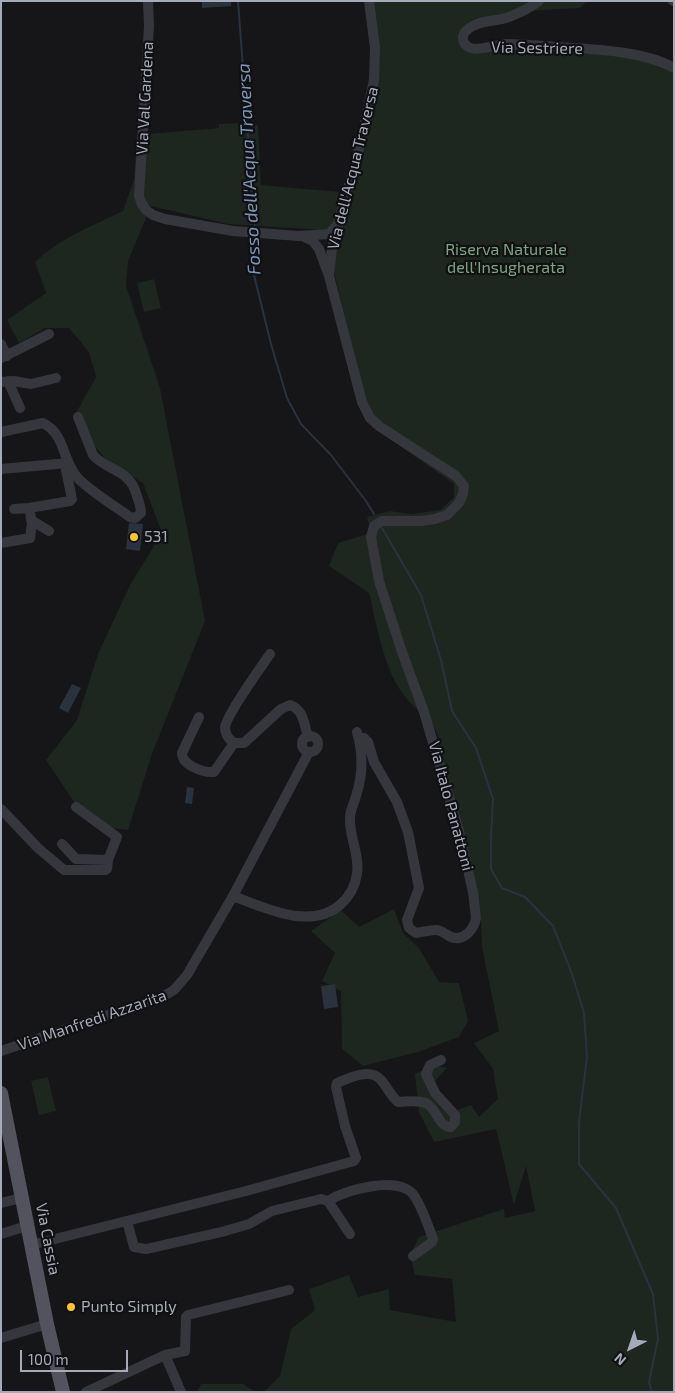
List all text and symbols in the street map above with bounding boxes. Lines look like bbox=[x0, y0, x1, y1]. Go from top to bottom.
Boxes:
street label: Via Sestriere bbox=[491, 38, 583, 58]
street label: Via Val Gardena bbox=[132, 41, 158, 155]
water label: Fosso dell'Acqua Traversa bbox=[233, 63, 265, 275]
street label: Via dell'Acqua Traversa bbox=[323, 84, 383, 252]
park label: Riserva Naturale dell'Insugherata bbox=[445, 240, 567, 278]
place label: 531 bbox=[144, 527, 168, 547]
marker: 531 bbox=[128, 531, 140, 543]
street label: Via Italo Panattoni bbox=[424, 739, 478, 873]
street label: Via Manfredi Azzarita bbox=[15, 986, 169, 1054]
street label: Via Cassia bbox=[32, 1201, 64, 1277]
place label: Punto Simply bbox=[81, 1297, 177, 1317]
marker: Punto Simply bbox=[65, 1301, 77, 1313]
north arrow bbox=[605, 1323, 655, 1373]
scale bar bbox=[22, 1340, 130, 1372]
text: 100 m bbox=[28, 1350, 69, 1368]
text: N bbox=[610, 1350, 629, 1369]

